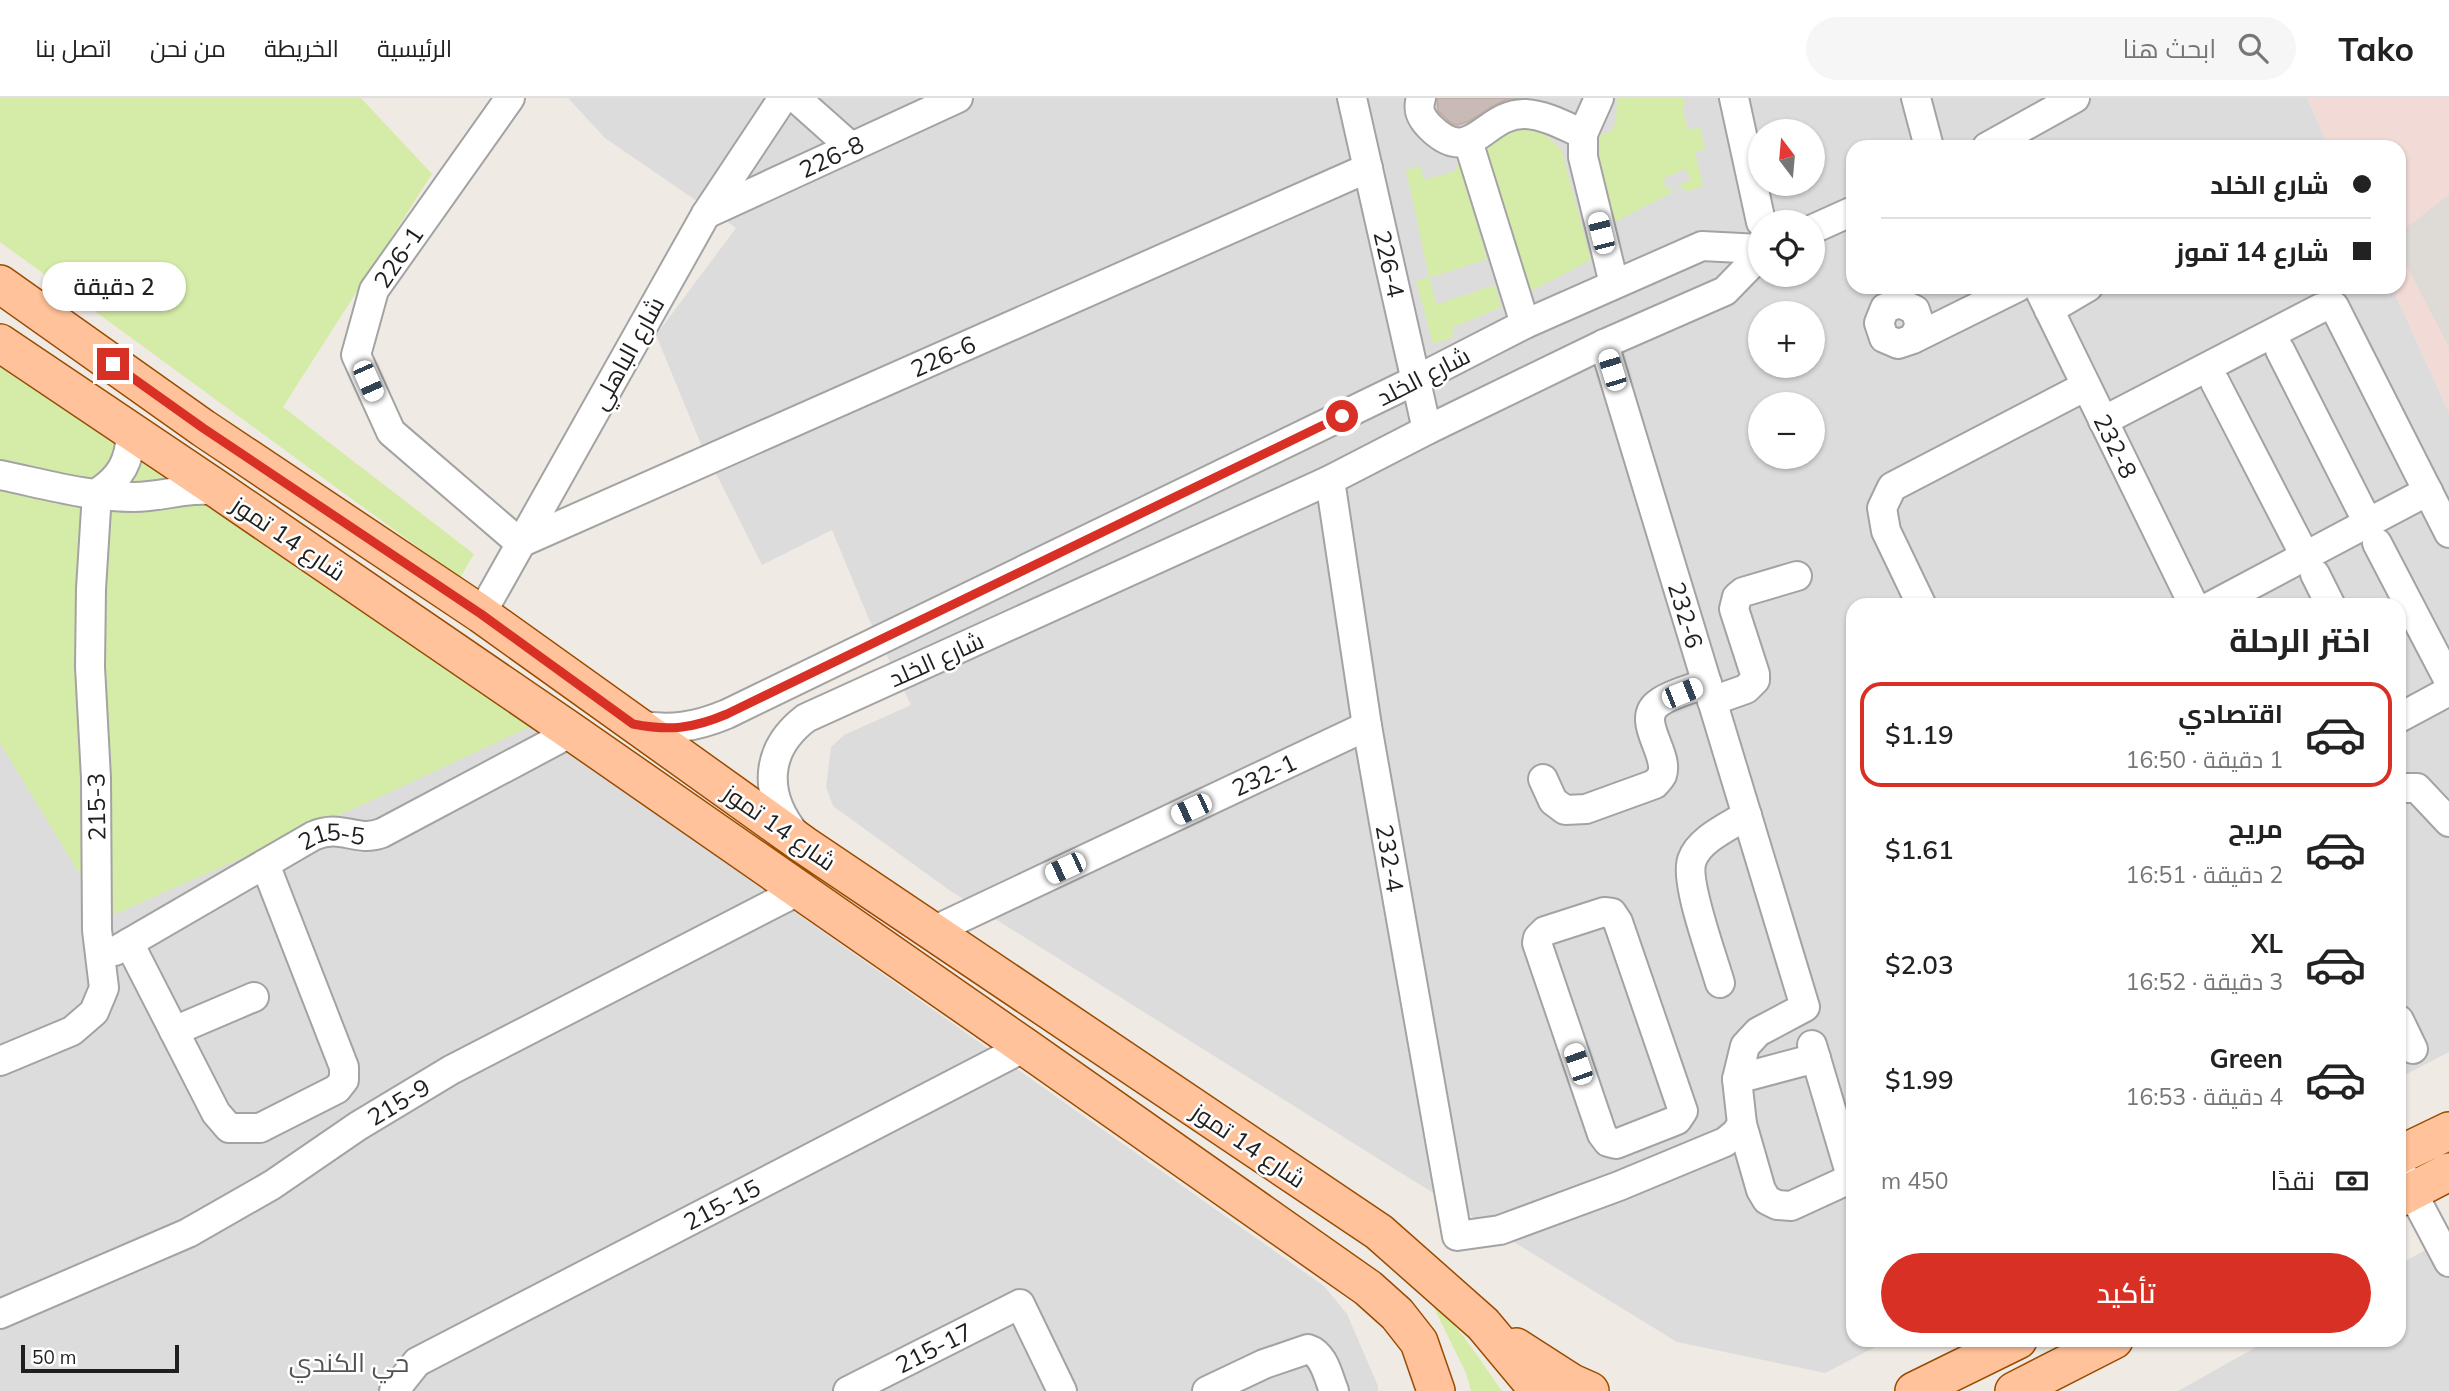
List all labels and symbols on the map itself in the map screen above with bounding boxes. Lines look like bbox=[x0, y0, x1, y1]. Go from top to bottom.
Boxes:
north arrow bbox=[1748, 119, 1825, 196]
street label: 226-8 bbox=[794, 128, 868, 184]
car bbox=[1586, 210, 1617, 256]
street label: 226-1 bbox=[367, 220, 429, 294]
street label: 226-4 bbox=[1367, 227, 1412, 300]
callout: 2 دقيقة bbox=[41, 262, 185, 312]
street label: شارع الباهلي bbox=[584, 291, 675, 417]
street label: 226-6 bbox=[906, 328, 980, 383]
street label: شارع الخلد bbox=[1371, 340, 1475, 414]
car bbox=[1596, 347, 1629, 393]
route end bbox=[97, 348, 129, 380]
car bbox=[350, 358, 387, 404]
route start bbox=[1326, 400, 1358, 432]
street label: 232-8 bbox=[2087, 409, 2144, 483]
street label: شارع 14 تموز bbox=[224, 488, 352, 589]
street label: 232-6 bbox=[1662, 578, 1710, 652]
street label: شارع الخلد bbox=[884, 625, 989, 695]
car bbox=[1659, 675, 1706, 711]
street label: 232-1 bbox=[1227, 747, 1301, 803]
street label: 215-3 bbox=[80, 773, 112, 841]
street label: شارع 14 تموز bbox=[715, 776, 842, 878]
car bbox=[1168, 791, 1215, 827]
street label: 215-5 bbox=[293, 816, 367, 856]
street label: 232-4 bbox=[1370, 822, 1411, 894]
car bbox=[1042, 850, 1089, 886]
car bbox=[1562, 1041, 1595, 1087]
street label: 215-9 bbox=[362, 1071, 435, 1132]
street label: شارع 14 تموز bbox=[1184, 1095, 1312, 1196]
street label: 215-15 bbox=[678, 1172, 765, 1236]
street label: 215-17 bbox=[890, 1316, 977, 1380]
scale bar bbox=[21, 1342, 178, 1374]
district label: حي الكندي bbox=[289, 1346, 409, 1384]

